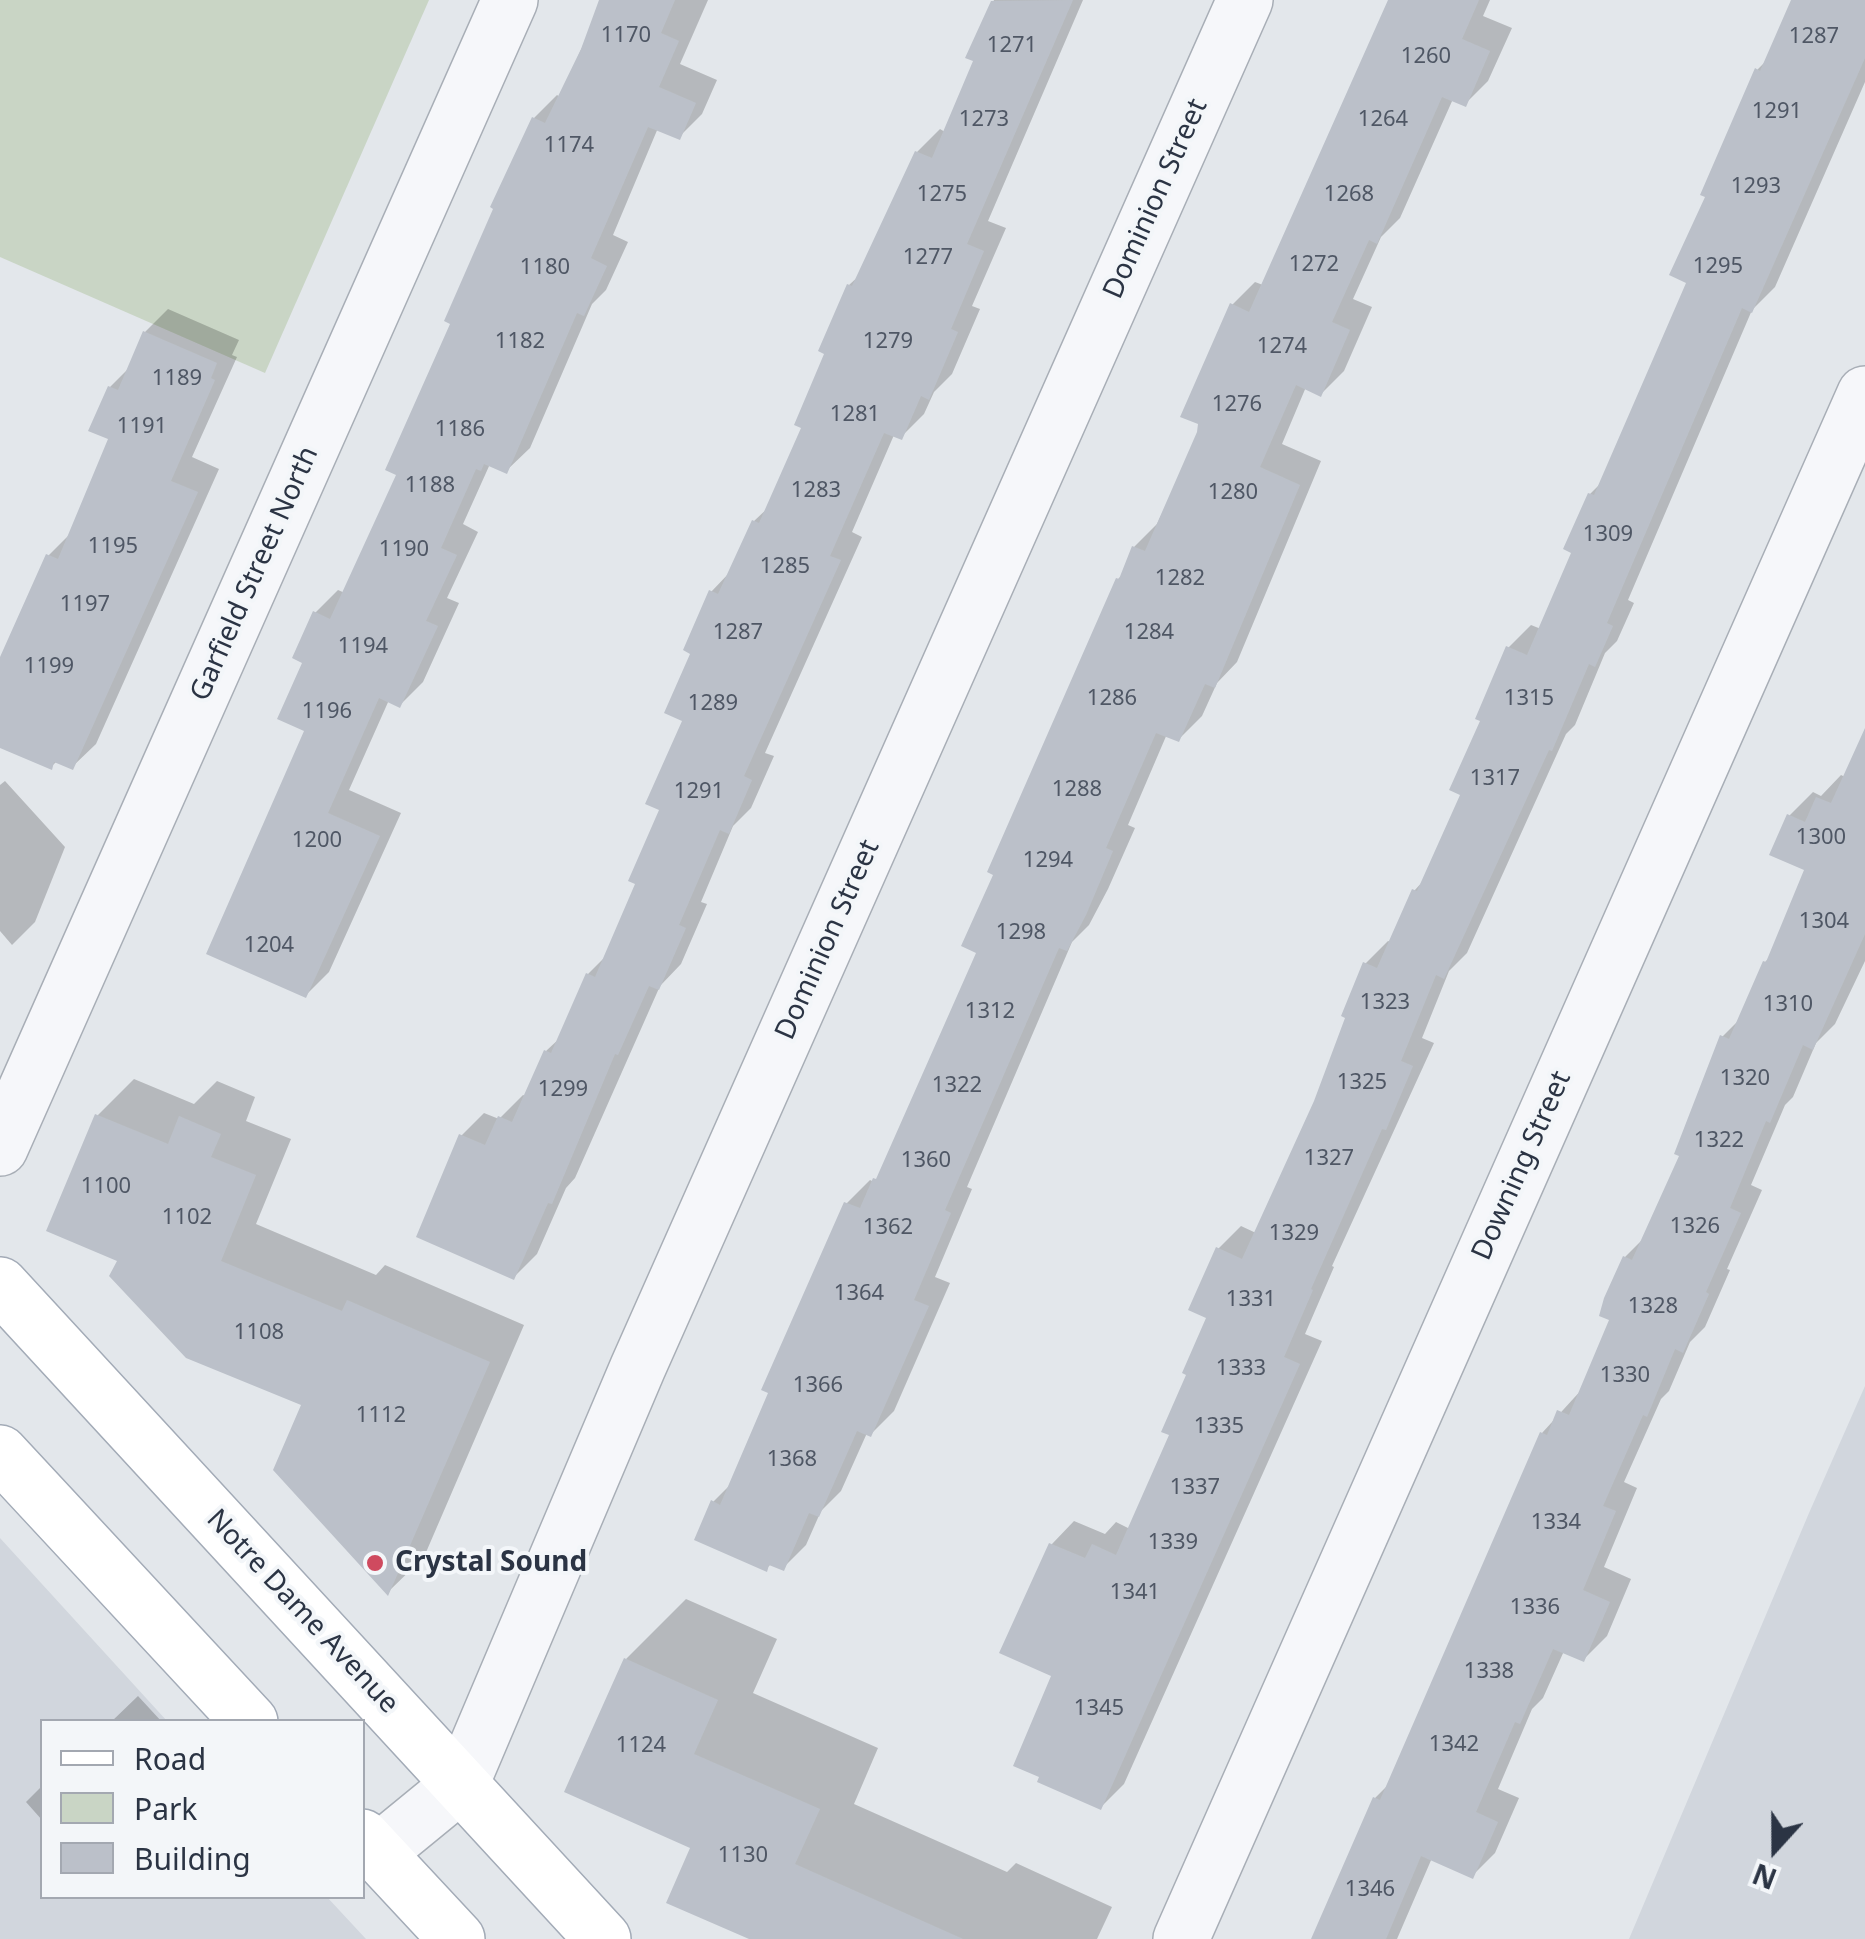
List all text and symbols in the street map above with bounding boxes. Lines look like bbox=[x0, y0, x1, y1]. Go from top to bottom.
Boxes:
house number: 1170 bbox=[601, 23, 651, 49]
house number: 1287 bbox=[1789, 24, 1839, 50]
house number: 1271 bbox=[987, 33, 1037, 59]
house number: 1260 bbox=[1401, 44, 1451, 70]
street label: Dominion Street bbox=[1097, 94, 1215, 304]
house number: 1291 bbox=[1752, 99, 1802, 125]
house number: 1273 bbox=[959, 107, 1009, 133]
house number: 1264 bbox=[1358, 107, 1408, 133]
house number: 1174 bbox=[544, 133, 594, 159]
house number: 1293 bbox=[1731, 174, 1781, 200]
house number: 1275 bbox=[917, 182, 967, 208]
house number: 1268 bbox=[1324, 182, 1374, 208]
house number: 1277 bbox=[903, 245, 953, 271]
house number: 1272 bbox=[1289, 252, 1339, 278]
house number: 1295 bbox=[1693, 254, 1743, 280]
house number: 1180 bbox=[520, 255, 570, 281]
house number: 1182 bbox=[495, 329, 545, 355]
house number: 1279 bbox=[863, 329, 913, 355]
house number: 1274 bbox=[1257, 334, 1307, 360]
house number: 1189 bbox=[152, 366, 202, 392]
house number: 1276 bbox=[1212, 392, 1262, 418]
house number: 1281 bbox=[830, 402, 880, 428]
house number: 1191 bbox=[117, 414, 167, 440]
house number: 1186 bbox=[435, 417, 485, 443]
street label: Garfield Street North bbox=[184, 442, 326, 706]
house number: 1188 bbox=[405, 473, 455, 499]
house number: 1283 bbox=[791, 478, 841, 504]
house number: 1280 bbox=[1208, 480, 1258, 506]
house number: 1309 bbox=[1583, 522, 1633, 548]
house number: 1195 bbox=[88, 534, 138, 560]
house number: 1190 bbox=[379, 537, 429, 563]
house number: 1285 bbox=[760, 554, 810, 580]
house number: 1282 bbox=[1155, 566, 1205, 592]
house number: 1197 bbox=[60, 592, 110, 618]
house number: 1287 bbox=[713, 620, 763, 646]
house number: 1284 bbox=[1124, 620, 1174, 646]
house number: 1194 bbox=[338, 634, 388, 660]
house number: 1199 bbox=[24, 654, 74, 680]
house number: 1286 bbox=[1087, 686, 1137, 712]
house number: 1315 bbox=[1504, 686, 1554, 712]
house number: 1289 bbox=[688, 691, 738, 717]
house number: 1196 bbox=[302, 699, 352, 725]
house number: 1317 bbox=[1470, 766, 1520, 792]
house number: 1288 bbox=[1052, 777, 1102, 803]
house number: 1291 bbox=[674, 779, 724, 805]
house number: 1300 bbox=[1796, 825, 1846, 851]
house number: 1200 bbox=[292, 828, 342, 854]
street label: Dominion Street bbox=[769, 835, 887, 1045]
house number: 1294 bbox=[1023, 848, 1073, 874]
house number: 1304 bbox=[1799, 909, 1849, 935]
house number: 1298 bbox=[996, 920, 1046, 946]
house number: 1204 bbox=[244, 933, 294, 959]
house number: 1323 bbox=[1360, 990, 1410, 1016]
house number: 1310 bbox=[1763, 992, 1813, 1018]
house number: 1312 bbox=[965, 999, 1015, 1025]
street label: Downing Street bbox=[1465, 1066, 1579, 1266]
house number: 1320 bbox=[1720, 1066, 1770, 1092]
house number: 1325 bbox=[1337, 1070, 1387, 1096]
house number: 1322 bbox=[932, 1073, 982, 1099]
house number: 1299 bbox=[538, 1077, 588, 1103]
house number: 1322 bbox=[1694, 1128, 1744, 1154]
house number: 1327 bbox=[1304, 1146, 1354, 1172]
house number: 1360 bbox=[901, 1148, 951, 1174]
house number: 1100 bbox=[81, 1174, 131, 1200]
house number: 1102 bbox=[162, 1205, 212, 1231]
house number: 1326 bbox=[1670, 1214, 1720, 1240]
house number: 1362 bbox=[863, 1215, 913, 1241]
house number: 1329 bbox=[1269, 1221, 1319, 1247]
house number: 1364 bbox=[834, 1281, 884, 1307]
house number: 1331 bbox=[1226, 1287, 1276, 1313]
house number: 1328 bbox=[1628, 1294, 1678, 1320]
house number: 1108 bbox=[234, 1320, 284, 1346]
house number: 1333 bbox=[1216, 1356, 1266, 1382]
house number: 1330 bbox=[1600, 1363, 1650, 1389]
house number: 1366 bbox=[793, 1373, 843, 1399]
house number: 1112 bbox=[356, 1403, 406, 1429]
house number: 1335 bbox=[1194, 1414, 1244, 1440]
house number: 1368 bbox=[767, 1447, 817, 1473]
house number: 1337 bbox=[1170, 1475, 1220, 1501]
street label: Notre Dame Avenue bbox=[199, 1503, 405, 1721]
house number: 1334 bbox=[1531, 1510, 1581, 1536]
house number: 1339 bbox=[1148, 1530, 1198, 1556]
place label: Crystal Sound bbox=[395, 1546, 587, 1580]
marker: Crystal Sound bbox=[364, 1552, 386, 1574]
house number: 1341 bbox=[1110, 1580, 1160, 1606]
house number: 1336 bbox=[1510, 1595, 1560, 1621]
house number: 1338 bbox=[1464, 1659, 1514, 1685]
house number: 1345 bbox=[1074, 1696, 1124, 1722]
legend bbox=[40, 1719, 365, 1899]
house number: 1342 bbox=[1429, 1732, 1479, 1758]
house number: 1124 bbox=[616, 1733, 666, 1759]
text: Road bbox=[134, 1738, 206, 1779]
text: Park bbox=[134, 1788, 197, 1829]
north arrow bbox=[1725, 1799, 1825, 1899]
text: Building bbox=[134, 1838, 251, 1879]
house number: 1130 bbox=[718, 1843, 768, 1869]
text: N bbox=[1747, 1855, 1782, 1899]
house number: 1346 bbox=[1345, 1877, 1395, 1903]

